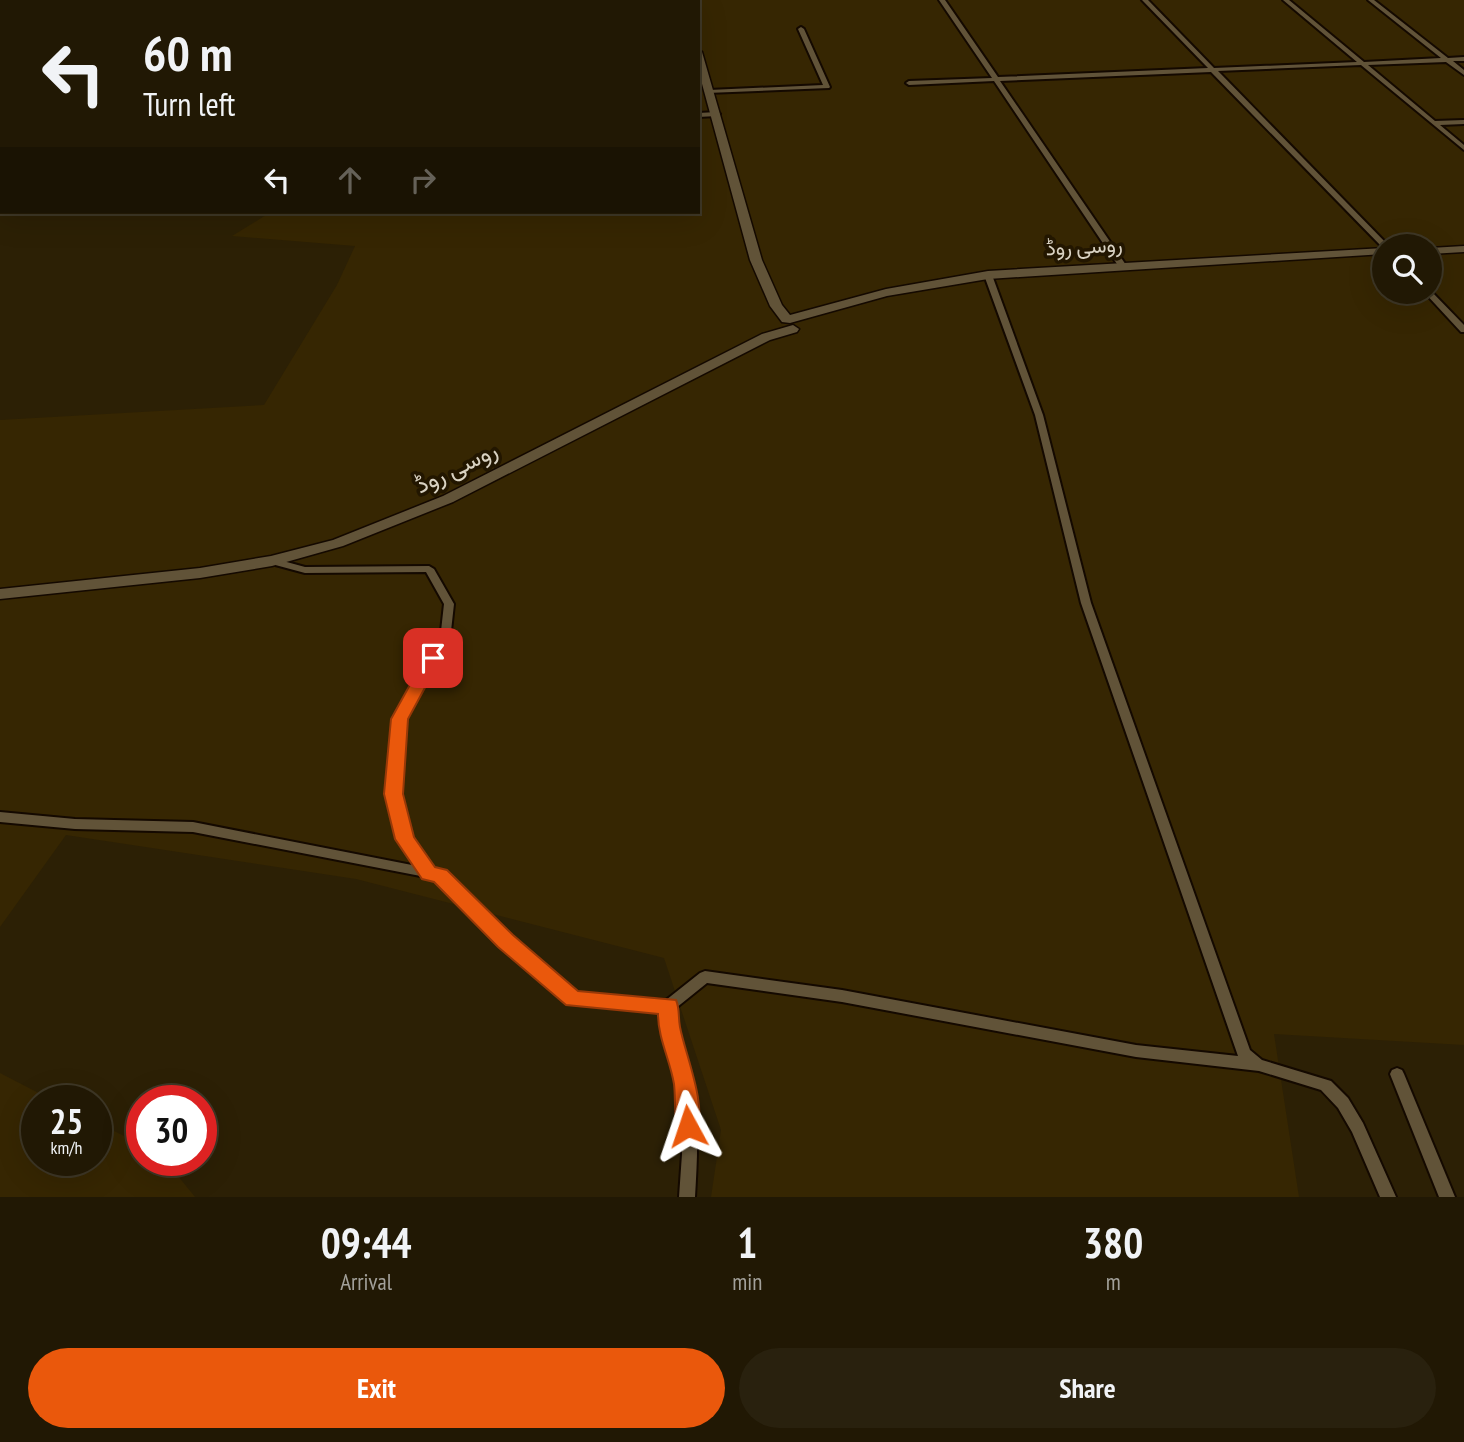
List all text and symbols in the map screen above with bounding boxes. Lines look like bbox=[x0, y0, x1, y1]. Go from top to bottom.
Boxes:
text: 60 m bbox=[143, 21, 232, 85]
icon: left bbox=[28, 28, 119, 119]
text: Turn left bbox=[143, 83, 235, 125]
icon: left bbox=[258, 161, 296, 199]
icon: ahead bbox=[331, 161, 369, 199]
icon: right bbox=[404, 161, 442, 199]
street label: روسی روڈ bbox=[1045, 231, 1123, 261]
map controls bbox=[1372, 234, 1442, 304]
button: search bbox=[1372, 234, 1442, 304]
street label: روسی روڈ bbox=[410, 434, 502, 500]
pin bbox=[403, 628, 463, 688]
icon: arrive bbox=[414, 639, 452, 677]
speed limit sign: 30 bbox=[126, 1085, 217, 1176]
position arrow bbox=[651, 1089, 725, 1163]
text: 25 bbox=[50, 1098, 83, 1144]
text: km/h bbox=[51, 1136, 82, 1159]
text: 09:44 bbox=[321, 1215, 412, 1270]
text: 1 bbox=[737, 1215, 757, 1270]
text: 380 bbox=[1083, 1215, 1143, 1270]
text: Arrival bbox=[340, 1267, 392, 1296]
text: min bbox=[732, 1267, 762, 1296]
text: m bbox=[1106, 1267, 1121, 1296]
button: Exit bbox=[28, 1348, 725, 1428]
button: Share bbox=[739, 1348, 1436, 1428]

